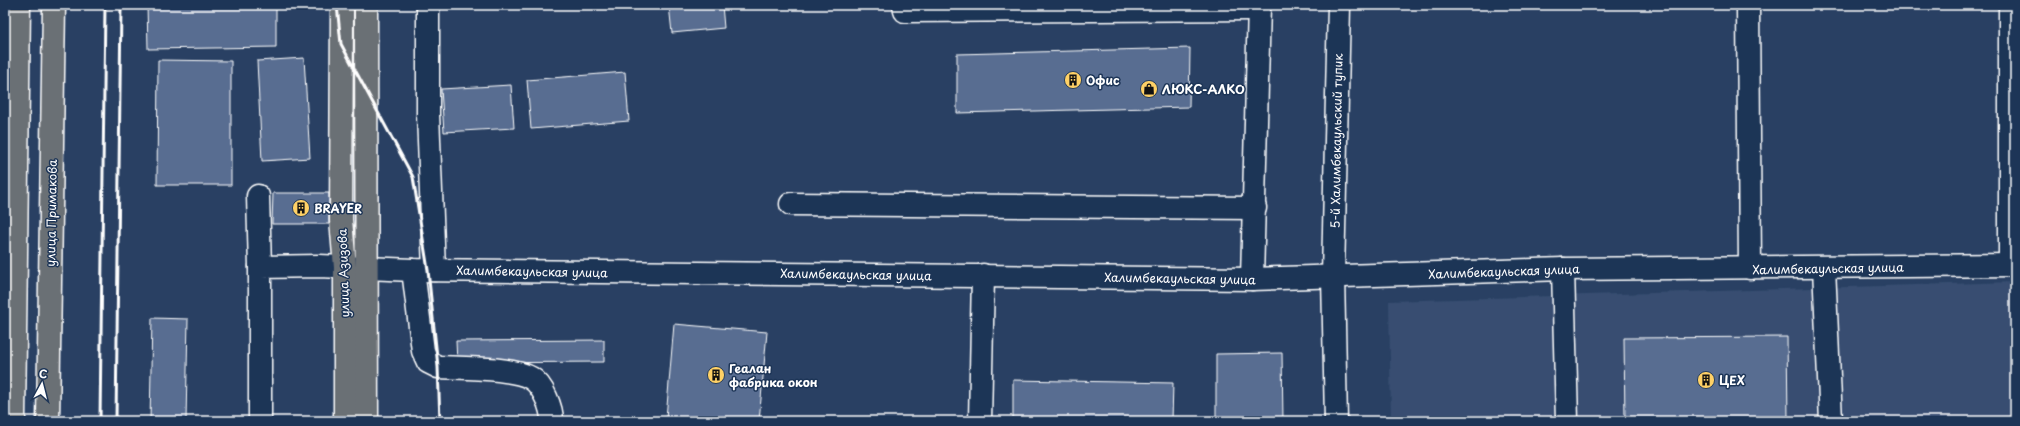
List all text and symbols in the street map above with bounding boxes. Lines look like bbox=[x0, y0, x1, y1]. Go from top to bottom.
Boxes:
street label: 5-й Халимбекаульский тупик bbox=[1325, 53, 1347, 229]
building icon: Офис bbox=[1063, 70, 1083, 90]
place label: Офис bbox=[1086, 71, 1120, 89]
shop icon: ЛЮКС-АЛКО bbox=[1139, 79, 1159, 99]
place label: ЛЮКС-АЛКО bbox=[1162, 80, 1245, 98]
street label: улица Примакова bbox=[41, 159, 61, 267]
building icon: BRAYER bbox=[291, 198, 311, 218]
place label: BRAYER bbox=[314, 199, 362, 217]
street label: улица Азизова bbox=[332, 228, 354, 318]
street label: Халимбекаульская улица bbox=[1752, 258, 1904, 278]
street label: Халимбекаульская улица bbox=[1428, 259, 1580, 283]
street label: Халимбекаульская улица bbox=[456, 261, 608, 281]
street label: Халимбекаульская улица bbox=[780, 264, 932, 284]
street label: Халимбекаульская улица bbox=[1104, 268, 1256, 288]
place label: Геалан фабрика окон bbox=[729, 359, 818, 391]
north arrow bbox=[22, 364, 62, 404]
text: С bbox=[38, 365, 48, 383]
building icon: Геалан фабрика окон bbox=[706, 365, 726, 385]
building icon: ЦЕХ bbox=[1696, 370, 1716, 390]
place label: ЦЕХ bbox=[1719, 371, 1746, 389]

